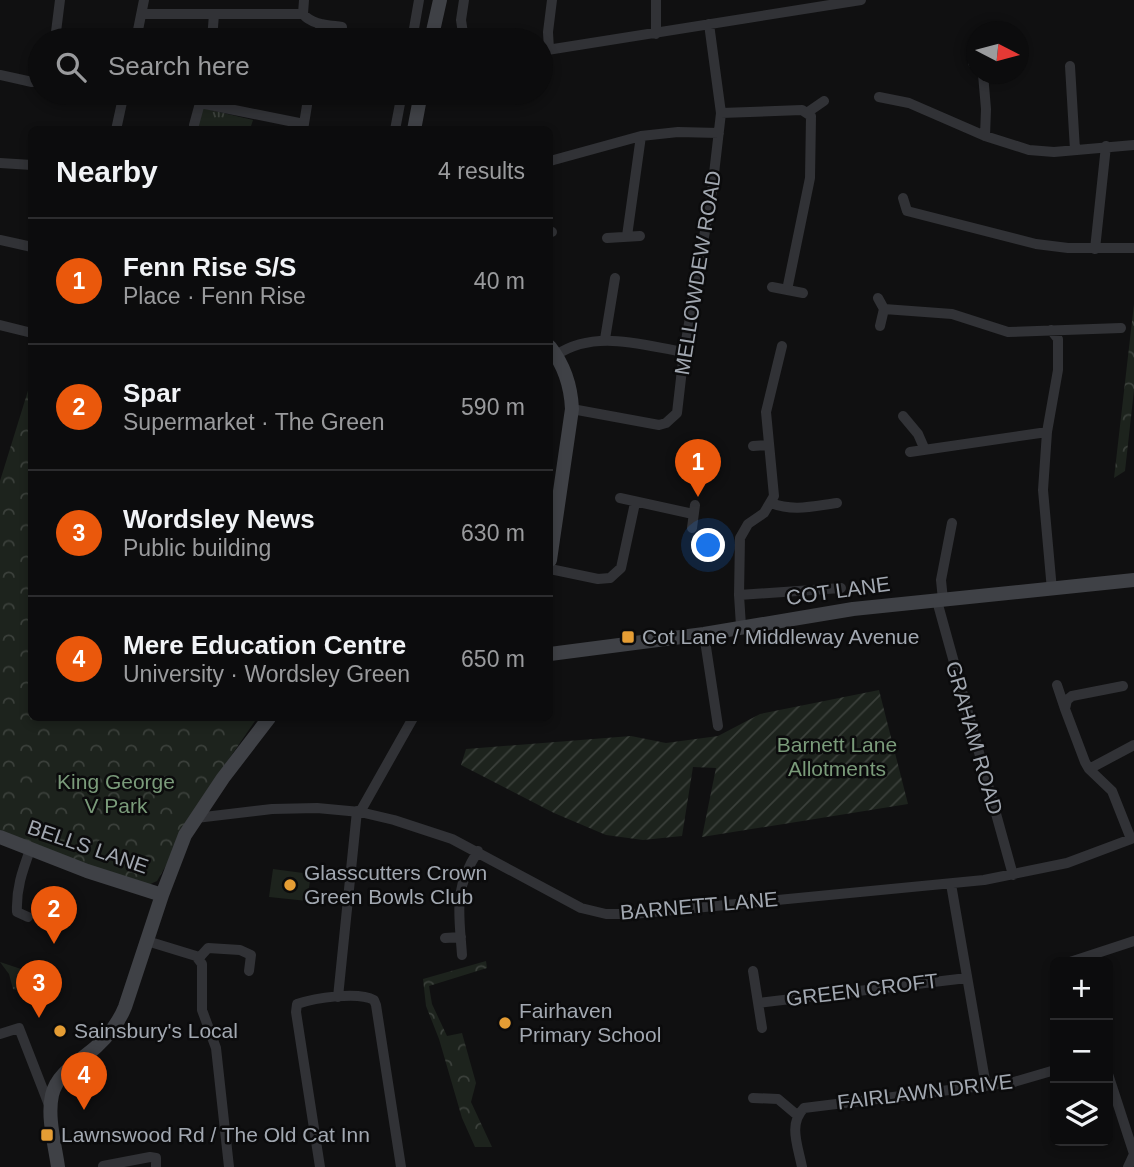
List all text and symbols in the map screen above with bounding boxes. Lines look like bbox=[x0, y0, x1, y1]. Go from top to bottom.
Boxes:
north arrow bbox=[966, 21, 1029, 84]
search box bbox=[28, 28, 553, 105]
icon: search bbox=[52, 48, 90, 86]
text: Search here bbox=[108, 51, 250, 81]
text: Nearby bbox=[56, 155, 158, 188]
text: 4 results bbox=[438, 158, 525, 184]
street label: MELLOWDEW ROAD bbox=[670, 169, 725, 377]
text: Fenn Rise S/S bbox=[123, 252, 296, 282]
text: 1 bbox=[73, 268, 85, 294]
text: 40 m bbox=[474, 268, 525, 294]
text: Place · Fenn Rise bbox=[123, 283, 306, 309]
text: Spar bbox=[123, 378, 181, 408]
text: 2 bbox=[73, 394, 85, 420]
text: 590 m bbox=[461, 394, 525, 420]
text: Supermarket · The Green bbox=[123, 409, 385, 435]
pin: 1 bbox=[675, 439, 721, 497]
text: Wordsley News bbox=[123, 504, 315, 534]
text: 3 bbox=[73, 520, 85, 546]
text: 630 m bbox=[461, 520, 525, 546]
your location bbox=[691, 528, 725, 562]
text: Public building bbox=[123, 535, 271, 561]
street label: COT LANE bbox=[785, 572, 891, 609]
place label: Cot Lane / Middleway Avenue bbox=[642, 625, 919, 648]
marker: Cot Lane / Middleway Avenue bbox=[620, 629, 636, 645]
text: Mere Education Centre bbox=[123, 630, 406, 660]
text: 4 bbox=[73, 646, 85, 672]
text: 650 m bbox=[461, 646, 525, 672]
street label: GRAHAM ROAD bbox=[942, 658, 1007, 817]
text: University · Wordsley Green bbox=[123, 661, 410, 687]
park label: Barnett Lane Allotments bbox=[777, 733, 897, 780]
park label: King George V Park bbox=[57, 770, 175, 817]
street label: BELLS LANE bbox=[25, 815, 152, 878]
place label: Glasscutters Crown Green Bowls Club bbox=[304, 861, 487, 908]
marker: Glasscutters Crown Green Bowls Club bbox=[282, 877, 298, 893]
pin: 2 bbox=[31, 886, 77, 944]
street label: BARNETT LANE bbox=[619, 887, 779, 924]
map controls bbox=[1050, 957, 1113, 1146]
button: + bbox=[1050, 957, 1113, 1020]
pin: 3 bbox=[16, 960, 62, 1018]
street label: GREEN CROFT bbox=[785, 969, 939, 1010]
place label: Fairhaven Primary School bbox=[519, 999, 661, 1046]
marker: Fairhaven Primary School bbox=[497, 1015, 513, 1031]
place label: Sainsbury's Local bbox=[74, 1019, 238, 1042]
button: − bbox=[1050, 1020, 1113, 1083]
marker: Sainsbury's Local bbox=[52, 1023, 68, 1039]
pin: 4 bbox=[61, 1052, 107, 1110]
street label: FAIRLAWN DRIVE bbox=[836, 1069, 1014, 1114]
button: layers bbox=[1050, 1083, 1113, 1146]
place label: Lawnswood Rd / The Old Cat Inn bbox=[61, 1123, 370, 1146]
marker: Lawnswood Rd / The Old Cat Inn bbox=[39, 1127, 55, 1143]

